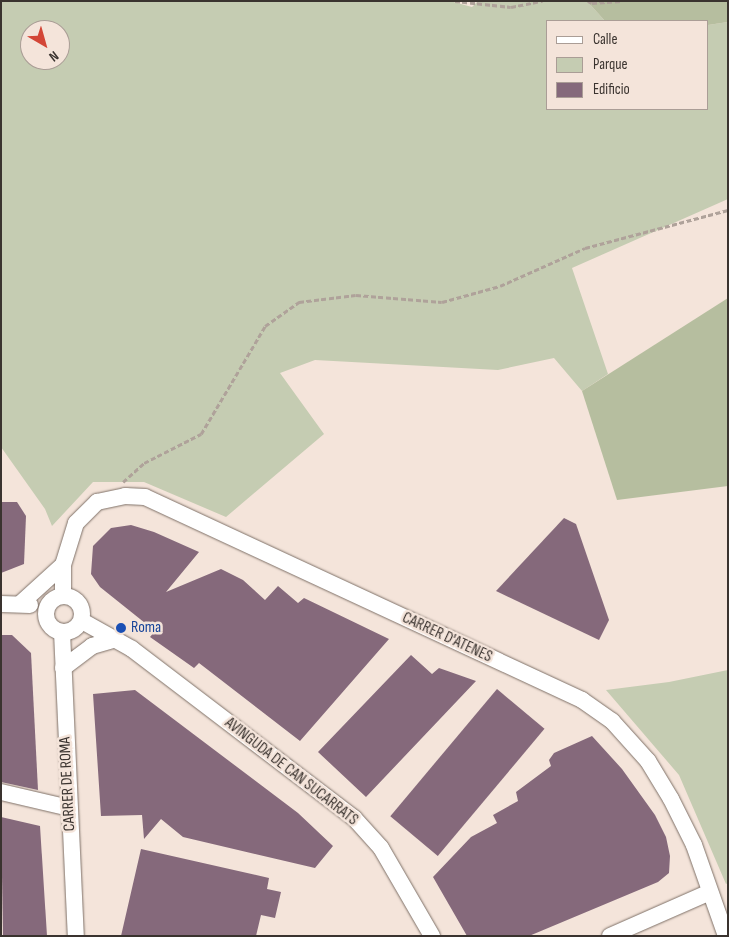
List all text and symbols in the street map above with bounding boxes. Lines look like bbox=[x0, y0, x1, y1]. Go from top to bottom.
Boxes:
north arrow bbox=[20, 20, 70, 70]
legend bbox=[546, 20, 709, 110]
text: Calle bbox=[593, 30, 617, 49]
text: N bbox=[46, 47, 62, 65]
text: Parque bbox=[593, 55, 628, 74]
text: Edificio bbox=[593, 80, 630, 99]
street label: CARRER D'ATENES bbox=[399, 609, 495, 667]
place label: Roma bbox=[131, 618, 161, 638]
marker: Roma bbox=[115, 622, 127, 634]
street label: AVINGUDA DE CAN SUCARRATS bbox=[221, 714, 361, 830]
street label: CARRER DE ROMA bbox=[56, 736, 80, 832]

